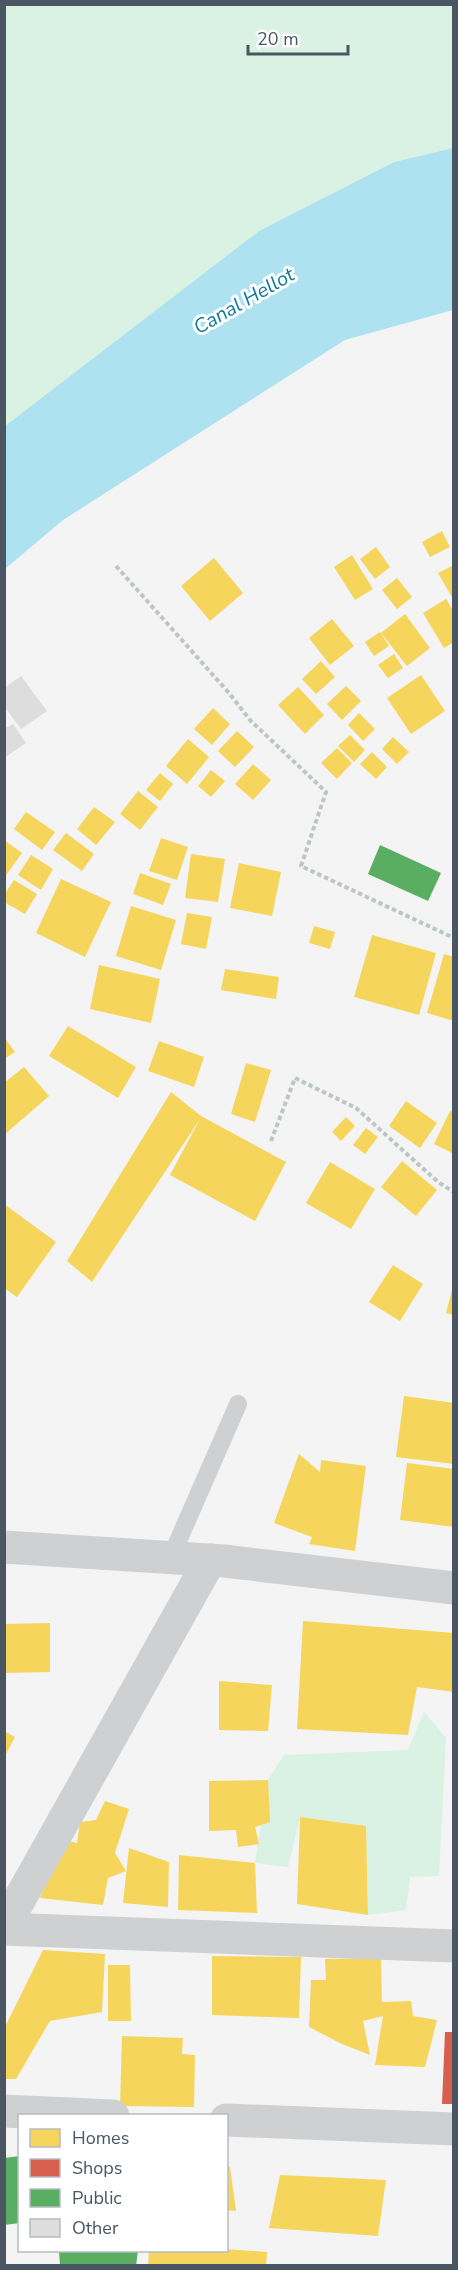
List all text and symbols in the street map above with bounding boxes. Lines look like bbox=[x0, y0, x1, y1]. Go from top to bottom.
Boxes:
scale bar bbox=[248, 18, 348, 56]
text: 20 m bbox=[257, 27, 299, 51]
water label: Canal Hellot bbox=[189, 261, 300, 341]
legend bbox=[18, 2114, 228, 2252]
text: Homes bbox=[72, 2126, 129, 2150]
text: Shops bbox=[72, 2156, 122, 2180]
text: Public bbox=[72, 2186, 122, 2210]
text: Other bbox=[72, 2216, 119, 2240]

